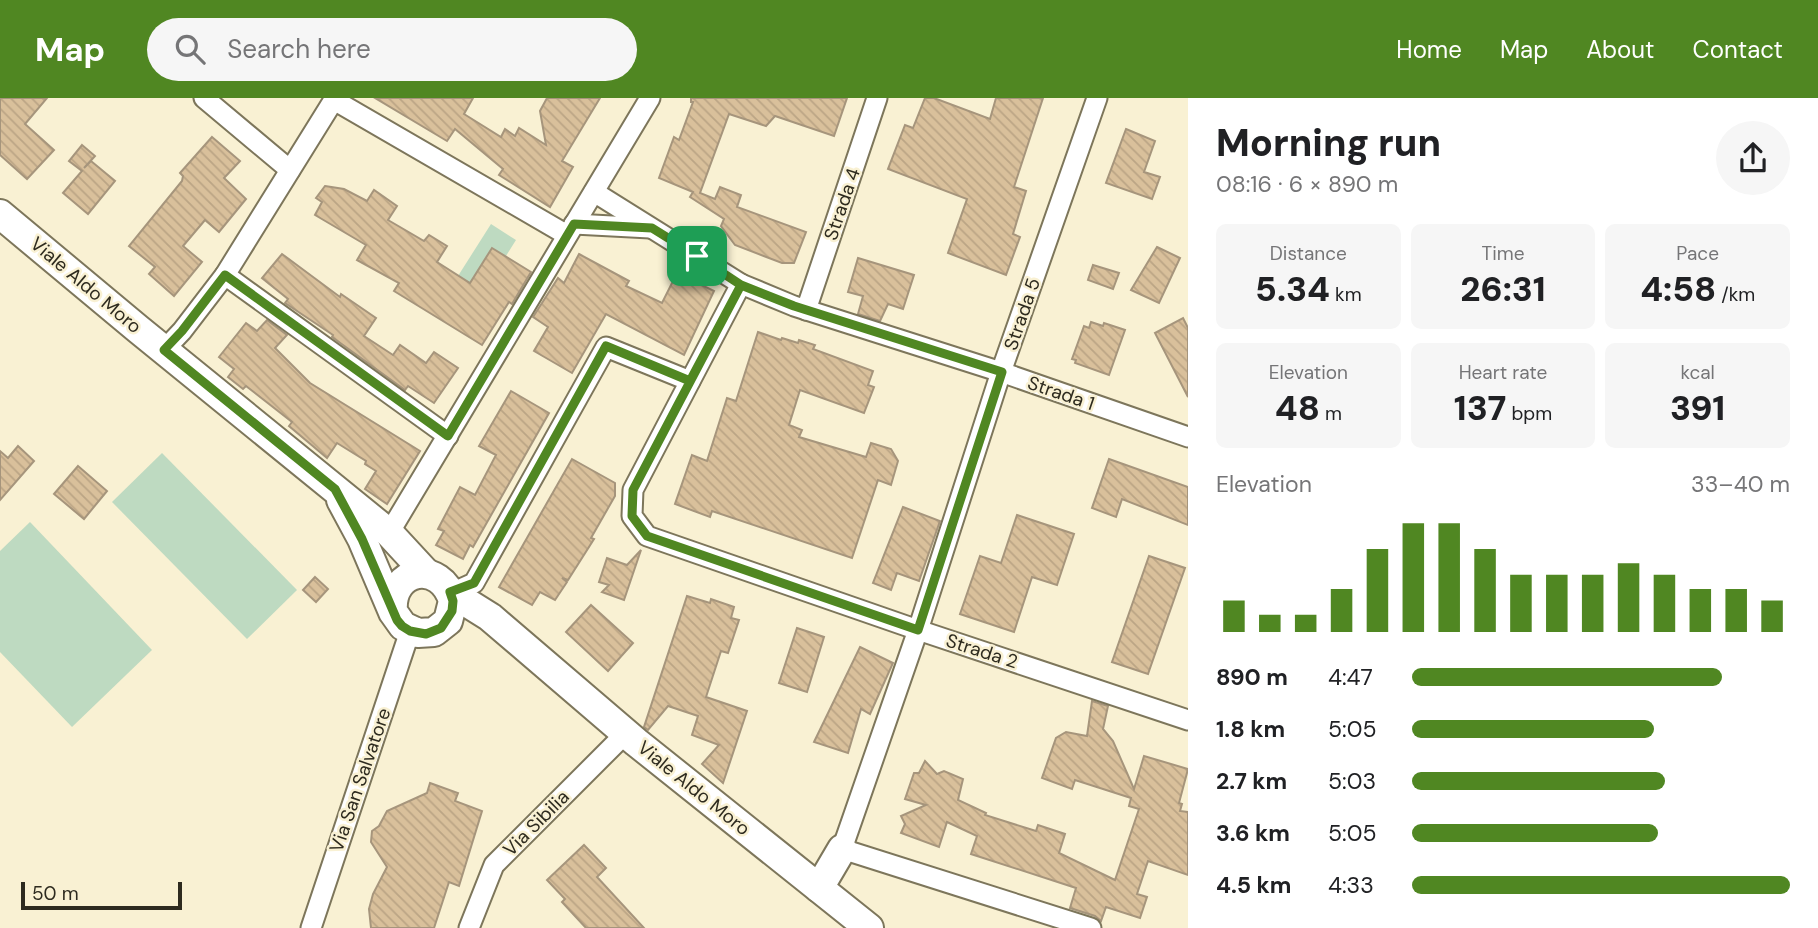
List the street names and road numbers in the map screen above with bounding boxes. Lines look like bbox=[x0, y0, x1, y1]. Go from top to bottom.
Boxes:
street label: Strada 4 bbox=[818, 165, 866, 243]
street label: Viale Aldo Moro bbox=[25, 231, 147, 339]
street label: Strada 5 bbox=[998, 275, 1046, 353]
street label: Strada 1 bbox=[1024, 370, 1098, 416]
street label: Strada 2 bbox=[943, 628, 1021, 674]
street label: Via San Salvatore bbox=[324, 704, 396, 856]
street label: Viale Aldo Moro bbox=[633, 735, 755, 841]
street label: Via Sibilia bbox=[498, 785, 574, 861]

